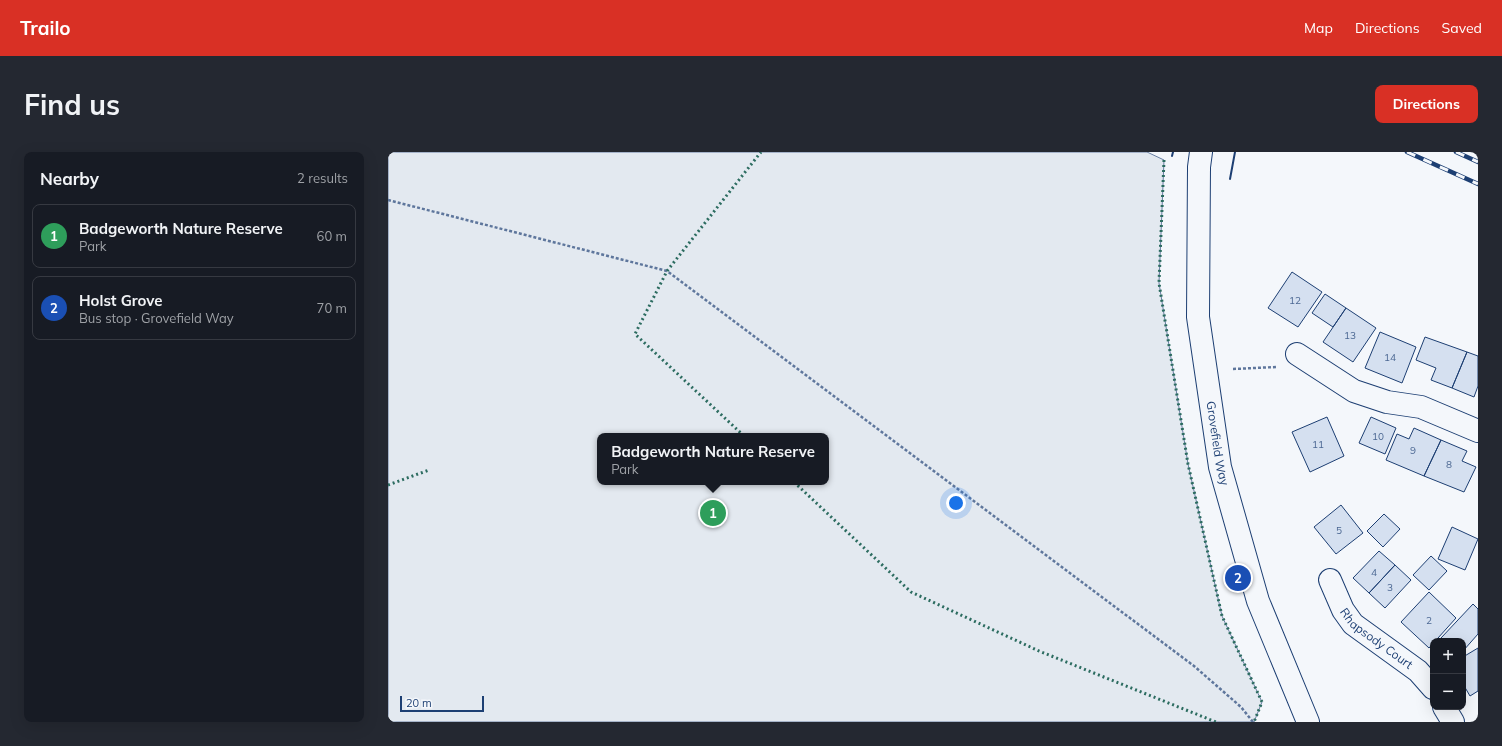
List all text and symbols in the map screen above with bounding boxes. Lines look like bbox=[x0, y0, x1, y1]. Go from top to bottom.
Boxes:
text: Trailo bbox=[20, 16, 71, 40]
text: Map bbox=[1304, 19, 1333, 37]
text: Directions bbox=[1355, 19, 1420, 37]
text: Saved bbox=[1442, 19, 1482, 37]
button: Directions bbox=[1375, 85, 1478, 123]
text: Find us bbox=[24, 87, 120, 122]
text: Nearby bbox=[40, 168, 99, 189]
text: 2 results bbox=[297, 170, 348, 186]
text: Badgeworth Nature Reserve bbox=[79, 219, 283, 238]
text: 1 bbox=[50, 228, 58, 244]
text: 60 m bbox=[317, 228, 347, 244]
text: Park bbox=[79, 238, 106, 254]
text: Holst Grove bbox=[79, 291, 162, 310]
house number: 12 bbox=[1289, 294, 1301, 307]
text: 2 bbox=[50, 300, 58, 316]
text: 70 m bbox=[317, 300, 347, 316]
text: Bus stop · Grovefield Way bbox=[79, 310, 234, 326]
house number: 13 bbox=[1344, 329, 1356, 342]
house number: 14 bbox=[1384, 351, 1396, 364]
street label: Grovefield Way bbox=[1203, 400, 1233, 488]
house number: 10 bbox=[1372, 430, 1384, 443]
popup bbox=[597, 433, 829, 485]
house number: 11 bbox=[1312, 438, 1324, 451]
text: Badgeworth Nature Reserve bbox=[611, 442, 815, 461]
house number: 9 bbox=[1410, 444, 1416, 457]
house number: 8 bbox=[1446, 458, 1452, 471]
text: Park bbox=[611, 461, 639, 477]
your location bbox=[946, 493, 966, 513]
pin: 1 bbox=[700, 498, 726, 528]
house number: 5 bbox=[1336, 524, 1342, 537]
pin: 2 bbox=[1225, 563, 1251, 593]
house number: 4 bbox=[1371, 566, 1377, 579]
house number: 3 bbox=[1387, 581, 1393, 594]
street label: Rhapsody Court bbox=[1337, 605, 1416, 672]
house number: 2 bbox=[1426, 614, 1432, 627]
map controls bbox=[1430, 638, 1466, 710]
button: + bbox=[1430, 638, 1466, 674]
button: − bbox=[1430, 674, 1466, 710]
scale bar bbox=[400, 694, 484, 713]
text: 20 m bbox=[406, 696, 432, 710]

